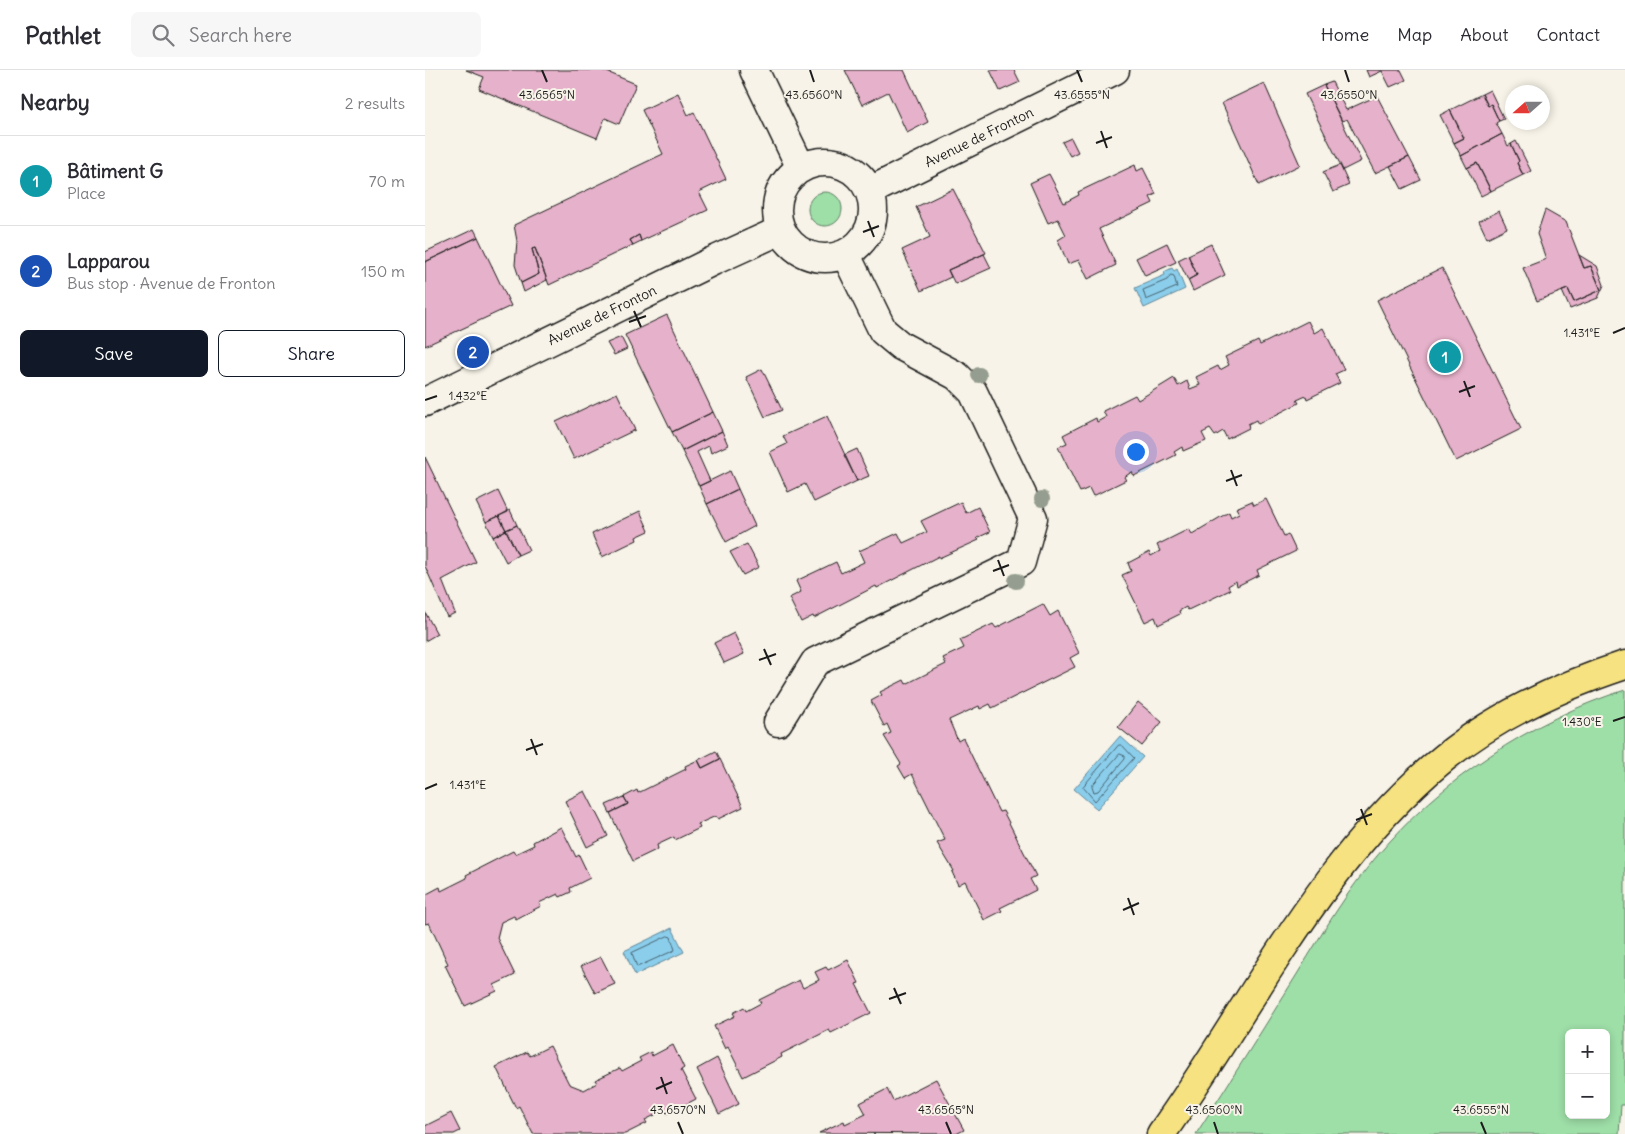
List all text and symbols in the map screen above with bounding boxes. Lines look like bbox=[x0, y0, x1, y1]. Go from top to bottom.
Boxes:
search box bbox=[131, 12, 481, 57]
text: Pathlet bbox=[25, 20, 101, 50]
icon: search bbox=[149, 21, 177, 49]
text: Search here bbox=[189, 23, 292, 47]
text: Home bbox=[1321, 23, 1369, 46]
text: Map bbox=[1397, 23, 1432, 46]
text: About bbox=[1460, 23, 1508, 46]
text: Contact bbox=[1536, 23, 1600, 46]
north arrow bbox=[1505, 85, 1550, 130]
text: 43.6565°N bbox=[519, 87, 575, 102]
text: 43.6560°N bbox=[785, 87, 843, 102]
text: 43.6555°N bbox=[1054, 87, 1110, 102]
text: 43.6550°N bbox=[1320, 87, 1378, 102]
text: Nearby bbox=[20, 89, 90, 116]
text: 2 results bbox=[345, 93, 405, 113]
street label: Avenue de Fronton bbox=[922, 103, 1036, 171]
text: Bâtiment G bbox=[67, 159, 163, 183]
text: 1 bbox=[33, 171, 39, 191]
text: 70 m bbox=[369, 171, 405, 191]
text: Place bbox=[67, 183, 106, 203]
text: Lapparou bbox=[67, 249, 150, 273]
text: 2 bbox=[32, 261, 40, 281]
text: 150 m bbox=[361, 261, 405, 281]
text: Bus stop · Avenue de Fronton bbox=[67, 273, 276, 293]
street label: Avenue de Fronton bbox=[545, 281, 659, 349]
text: 1.431°E bbox=[1564, 325, 1600, 340]
button: Save bbox=[20, 330, 208, 377]
button: Share bbox=[218, 330, 405, 377]
pin: 2 bbox=[457, 333, 489, 371]
pin: 1 bbox=[1429, 338, 1461, 376]
text: 1.432°E bbox=[449, 388, 487, 403]
your location bbox=[1123, 439, 1149, 465]
text: 1.430°E bbox=[1562, 714, 1602, 729]
text: 1.431°E bbox=[450, 777, 486, 792]
map controls bbox=[1565, 1029, 1610, 1119]
button: + bbox=[1565, 1029, 1610, 1074]
button: − bbox=[1565, 1074, 1610, 1119]
text: 43.6570°N bbox=[650, 1102, 706, 1117]
text: 43.6565°N bbox=[918, 1102, 974, 1117]
text: 43.6560°N bbox=[1185, 1102, 1243, 1117]
text: 43.6555°N bbox=[1453, 1102, 1509, 1117]

